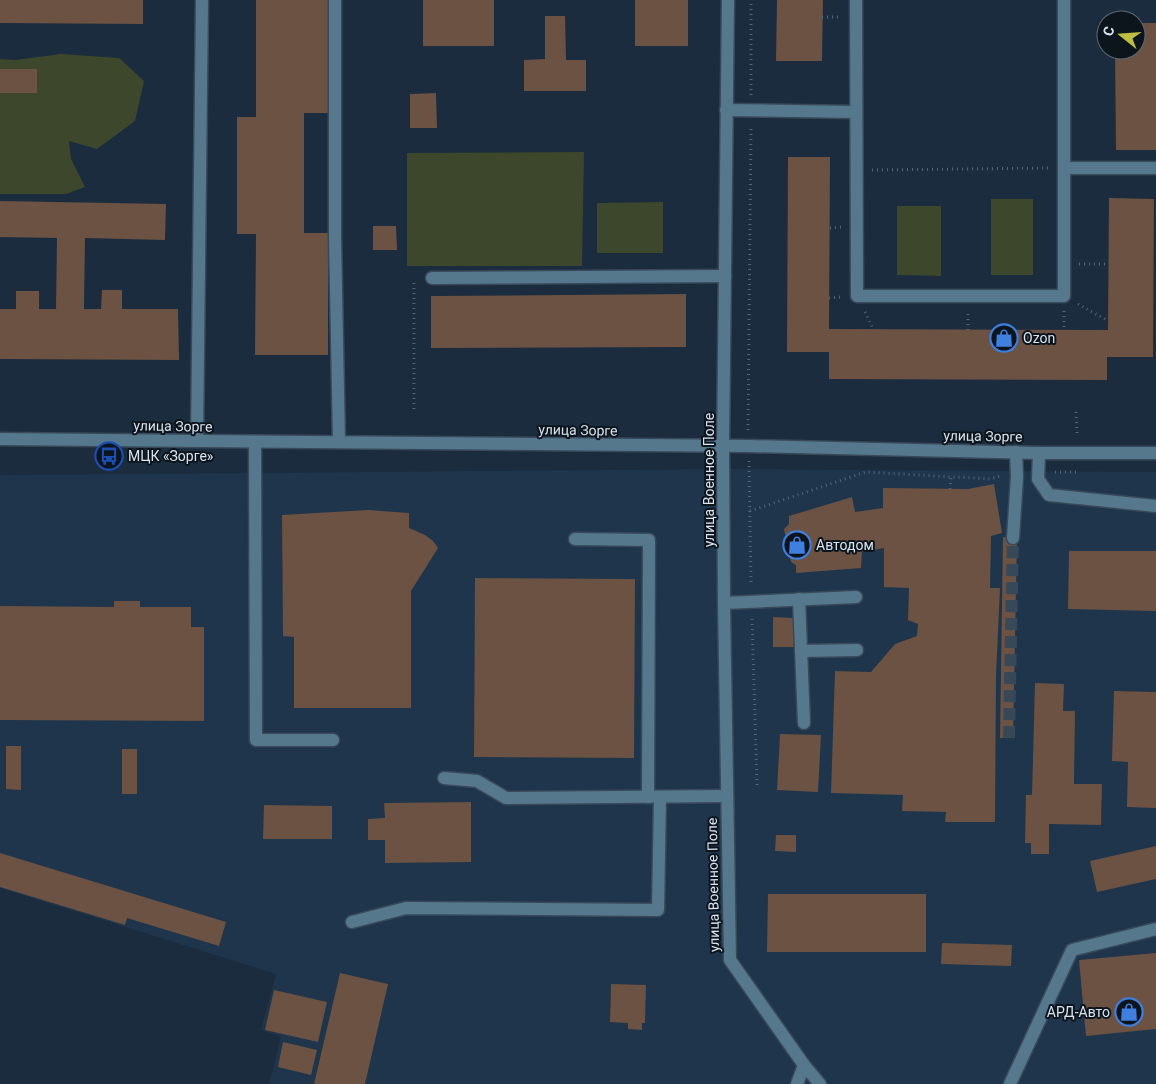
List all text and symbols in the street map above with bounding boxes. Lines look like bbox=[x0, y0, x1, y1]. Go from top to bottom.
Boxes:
north arrow bbox=[1096, 10, 1146, 60]
text: С bbox=[1100, 24, 1118, 38]
shop icon: Ozon bbox=[989, 323, 1019, 353]
place label: Ozon bbox=[1023, 330, 1055, 346]
street label: улица Военное Поле bbox=[701, 413, 717, 547]
street label: улица Зорге bbox=[133, 417, 213, 435]
street label: улица Зорге bbox=[538, 421, 618, 439]
street label: улица Зорге bbox=[943, 427, 1023, 445]
bus stop icon: МЦК «Зорге» bbox=[94, 441, 124, 471]
place label: МЦК «Зорге» bbox=[128, 448, 214, 464]
shop icon: Автодом bbox=[782, 530, 812, 560]
place label: Автодом bbox=[816, 537, 874, 553]
street label: улица Военное Поле bbox=[704, 818, 722, 952]
shop icon: АРД-Авто bbox=[1114, 997, 1144, 1027]
place label: АРД-Авто bbox=[1047, 1004, 1110, 1020]

